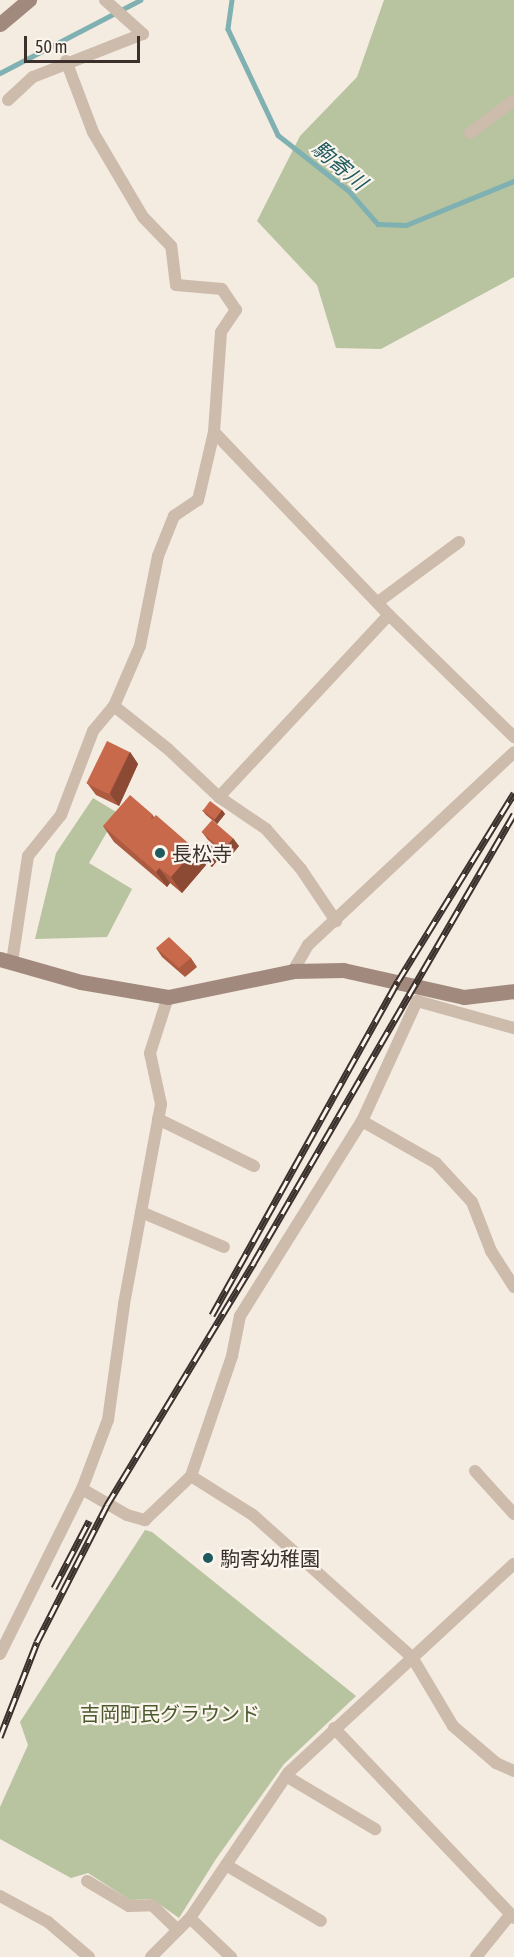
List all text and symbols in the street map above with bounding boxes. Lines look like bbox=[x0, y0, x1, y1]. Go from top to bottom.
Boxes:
scale bar bbox=[27, 24, 142, 62]
text: 50 m bbox=[35, 36, 67, 57]
water label: 駒寄川 bbox=[308, 135, 372, 195]
place label: 長松寺 bbox=[172, 841, 232, 865]
marker: 長松寺 bbox=[153, 846, 167, 860]
place label: 駒寄幼稚園 bbox=[220, 1546, 320, 1570]
marker: 駒寄幼稚園 bbox=[201, 1551, 215, 1565]
park label: 吉岡町民グラウンド bbox=[80, 1701, 260, 1725]

